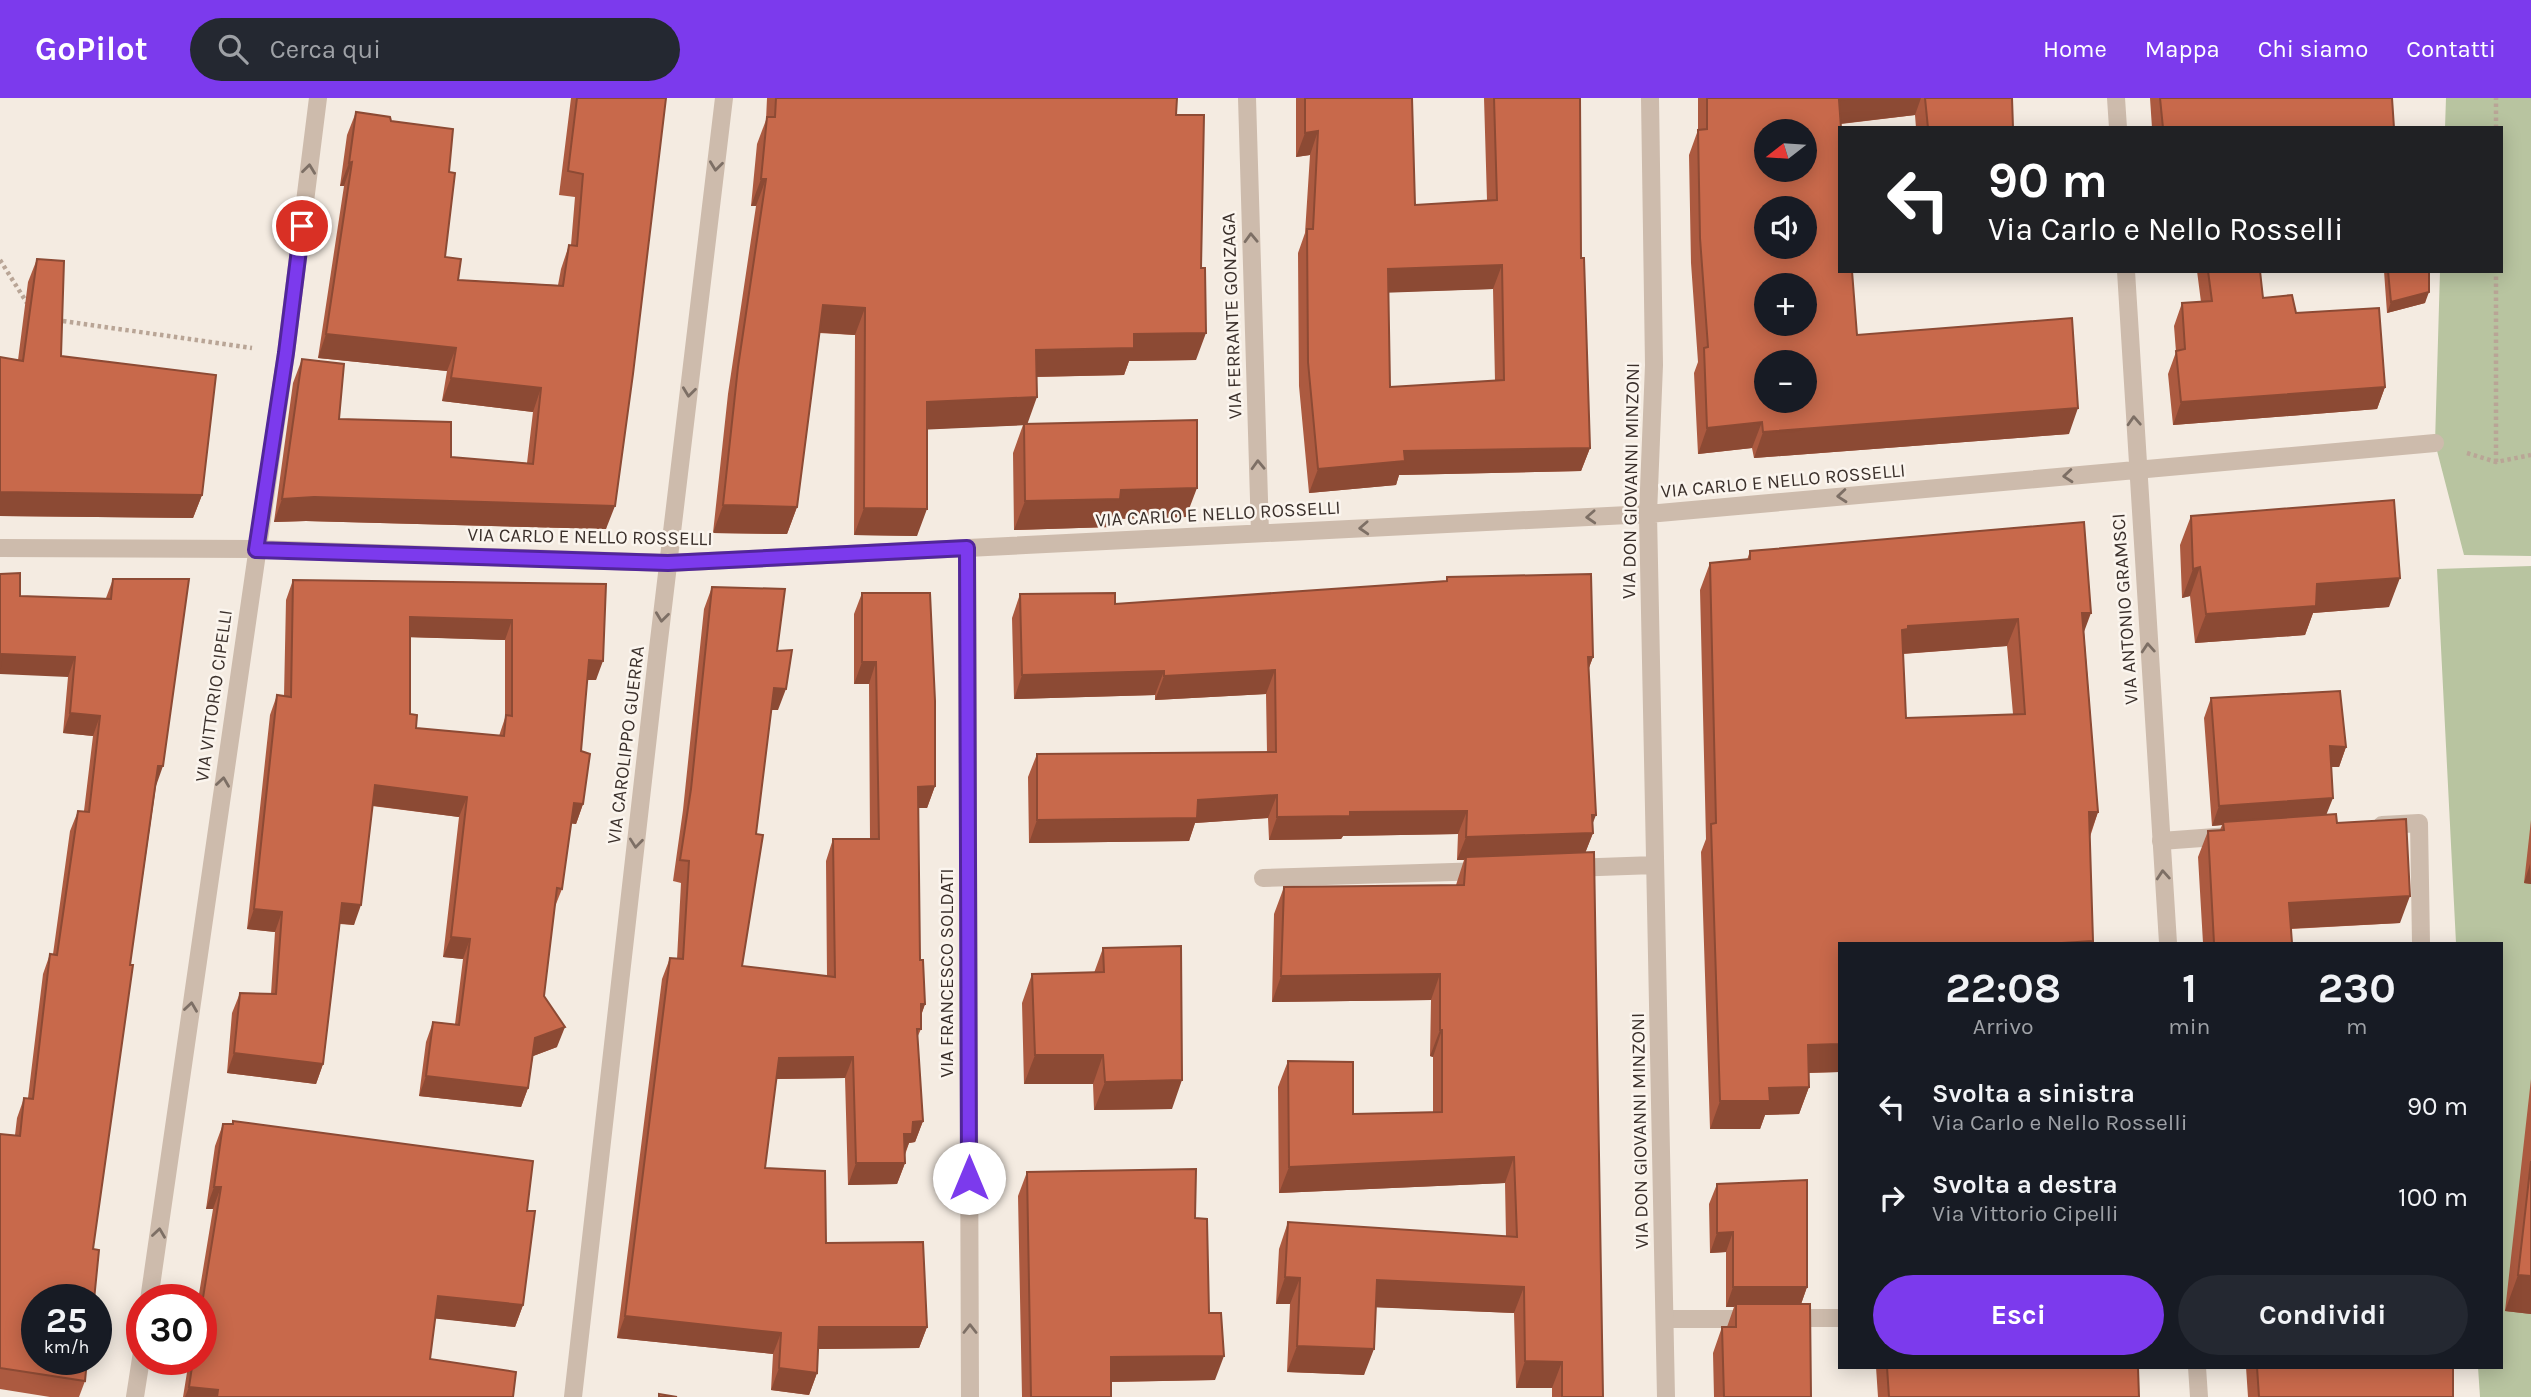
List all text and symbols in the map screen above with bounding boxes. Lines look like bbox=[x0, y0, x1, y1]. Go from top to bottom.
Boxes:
search box bbox=[190, 18, 680, 81]
text: GoPilot bbox=[35, 30, 148, 68]
icon: search bbox=[214, 30, 252, 68]
text: Cerca qui bbox=[270, 34, 381, 65]
text: Home bbox=[2043, 35, 2107, 63]
text: Mappa bbox=[2145, 35, 2220, 63]
text: Chi siamo bbox=[2258, 35, 2368, 63]
text: Contatti bbox=[2406, 35, 2496, 63]
north arrow bbox=[1754, 119, 1816, 182]
map controls bbox=[1754, 119, 1817, 413]
text: 90 m bbox=[1988, 152, 2108, 209]
icon: left bbox=[1873, 154, 1964, 245]
one-way arrow bbox=[709, 160, 724, 172]
one-way arrow bbox=[301, 163, 316, 175]
pin bbox=[272, 196, 332, 256]
button: sound bbox=[1754, 196, 1817, 259]
icon: arrive bbox=[283, 207, 321, 245]
text: Via Carlo e Nello Rosselli bbox=[1988, 211, 2344, 248]
street label: VIA FERRANTE GONZAGA bbox=[1217, 212, 1247, 420]
one-way arrow bbox=[1243, 232, 1258, 243]
button: + bbox=[1754, 273, 1817, 336]
button: − bbox=[1754, 350, 1817, 413]
street label: VIA DON GIOVANNI MINZONI bbox=[1618, 363, 1644, 599]
one-way arrow bbox=[682, 386, 697, 397]
one-way arrow bbox=[2126, 415, 2141, 426]
one-way arrow bbox=[1250, 459, 1265, 470]
street label: VIA CARLO E NELLO ROSSELLI bbox=[1660, 459, 1906, 503]
one-way arrow bbox=[2063, 468, 2074, 483]
one-way arrow bbox=[1836, 489, 1848, 504]
street label: VIA CARLO E NELLO ROSSELLI bbox=[1095, 497, 1341, 531]
one-way arrow bbox=[1585, 510, 1596, 525]
street label: VIA ANTONIO GRAMSCI bbox=[2107, 513, 2143, 705]
one-way arrow bbox=[1358, 521, 1369, 536]
street label: VIA CARLO E NELLO ROSSELLI bbox=[467, 524, 713, 550]
street label: VIA VITTORIO CIPELLI bbox=[191, 608, 237, 784]
one-way arrow bbox=[654, 612, 669, 623]
one-way arrow bbox=[2141, 642, 2156, 653]
street label: VIA CAROLIPPO GUERRA bbox=[603, 645, 649, 845]
one-way arrow bbox=[215, 776, 230, 788]
one-way arrow bbox=[628, 838, 643, 849]
street label: VIA FRANCESCO SOLDATI bbox=[936, 868, 958, 1078]
one-way arrow bbox=[2156, 869, 2171, 880]
text: 22:08 bbox=[1945, 963, 2061, 1013]
text: 1 bbox=[2182, 963, 2197, 1013]
text: 230 bbox=[2318, 963, 2396, 1013]
one-way arrow bbox=[183, 1002, 198, 1013]
street label: VIA DON GIOVANNI MINZONI bbox=[1627, 1013, 1653, 1249]
text: Arrivo bbox=[1973, 1013, 2034, 1040]
text: min bbox=[2168, 1013, 2211, 1040]
text: m bbox=[2346, 1013, 2368, 1040]
text: Svolta a sinistra bbox=[1932, 1078, 2135, 1109]
icon: left bbox=[1873, 1088, 1911, 1126]
text: 90 m bbox=[2407, 1091, 2468, 1122]
text: Via Carlo e Nello Rosselli bbox=[1932, 1109, 2188, 1136]
position arrow bbox=[932, 1141, 1006, 1215]
text: Svolta a destra bbox=[1932, 1169, 2118, 1200]
icon: right bbox=[1873, 1179, 1911, 1217]
text: 100 m bbox=[2398, 1182, 2468, 1213]
text: Via Vittorio Cipelli bbox=[1932, 1200, 2119, 1227]
one-way arrow bbox=[151, 1227, 166, 1239]
button: Esci bbox=[1873, 1275, 2164, 1355]
button: Condividi bbox=[2178, 1275, 2468, 1355]
speed limit sign: 30 bbox=[126, 1284, 217, 1375]
text: 25 bbox=[46, 1300, 87, 1341]
one-way arrow bbox=[962, 1323, 978, 1334]
text: km/h bbox=[44, 1336, 89, 1358]

